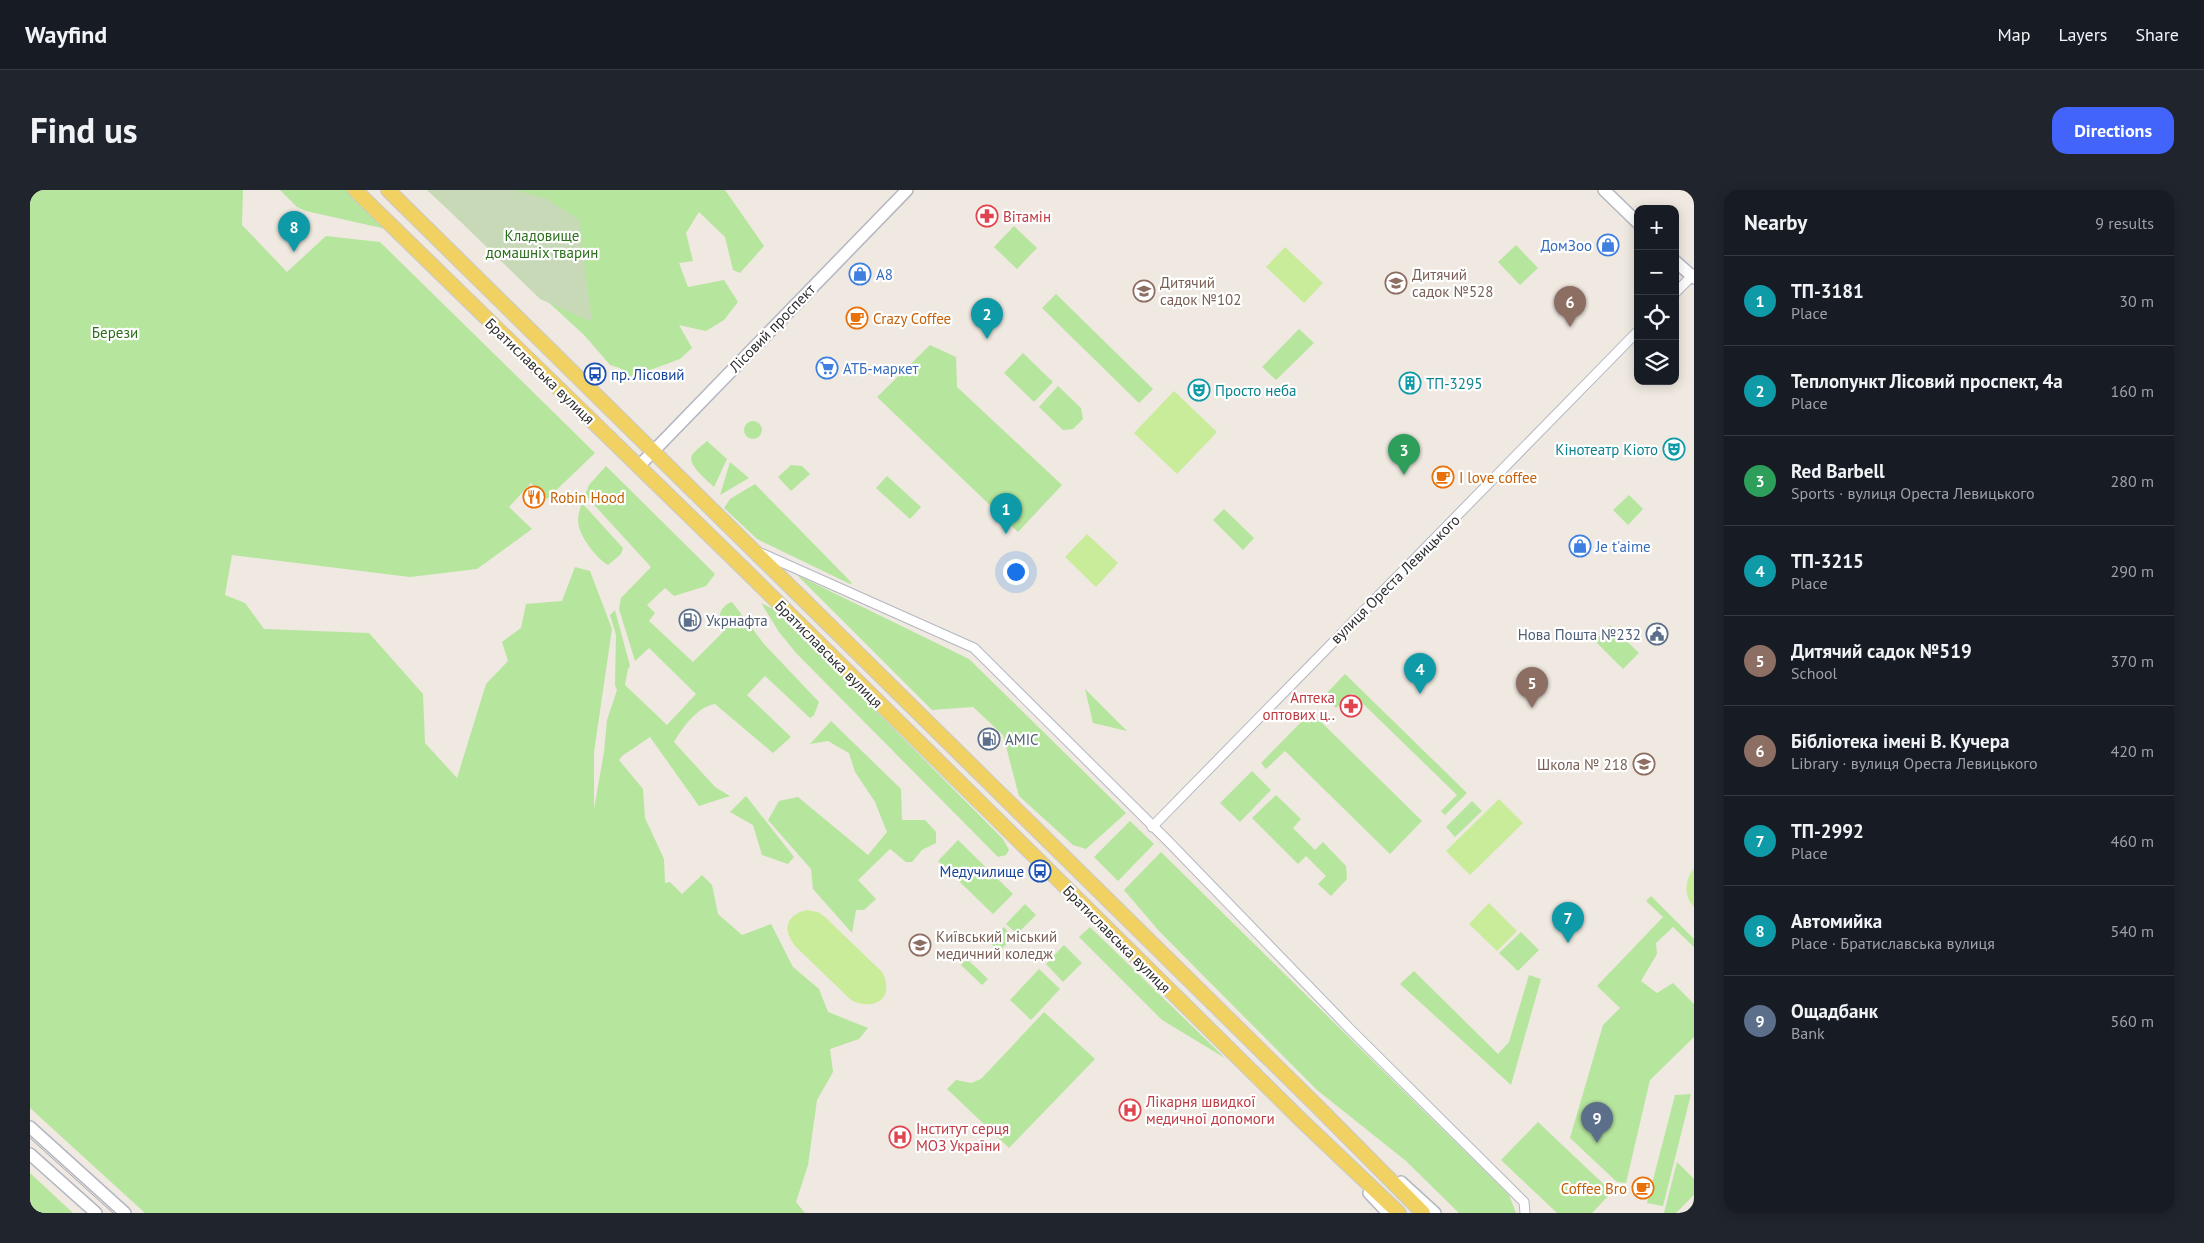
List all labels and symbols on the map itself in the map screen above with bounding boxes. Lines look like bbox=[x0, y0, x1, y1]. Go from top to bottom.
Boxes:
pharmacy icon: Вітамін bbox=[975, 204, 999, 228]
place label: Вітамін bbox=[1003, 207, 1051, 226]
pin: 8 bbox=[278, 211, 310, 252]
park label: Кладовище домашніх тварин bbox=[486, 226, 598, 262]
shop icon: ДомЗоо bbox=[1596, 233, 1620, 257]
place label: ДомЗоо bbox=[1540, 236, 1592, 255]
shop icon: А8 bbox=[848, 262, 872, 286]
place label: А8 bbox=[876, 265, 893, 284]
place label: Дитячий садок №528 bbox=[1412, 265, 1493, 301]
school or university icon: Дитячий садок №528 bbox=[1384, 271, 1408, 295]
place label: Дитячий садок №102 bbox=[1160, 273, 1241, 309]
school or university icon: Дитячий садок №102 bbox=[1132, 279, 1156, 303]
street label: Лісовий проспект bbox=[724, 280, 819, 377]
pin: 6 bbox=[1554, 286, 1586, 327]
pin: 2 bbox=[971, 298, 1003, 339]
cafe icon: Crazy Coffee bbox=[845, 306, 869, 330]
place label: Crazy Coffee bbox=[873, 309, 951, 328]
street label: Братиславська вулиця bbox=[481, 314, 599, 428]
park label: Берези bbox=[92, 323, 138, 342]
supermarket icon: АТБ-маркет bbox=[815, 356, 839, 380]
place label: АТБ-маркет bbox=[843, 359, 919, 378]
bus stop icon: пр. Лісовий bbox=[583, 362, 607, 386]
place label: пр. Лісовий bbox=[611, 365, 685, 384]
building icon: ТП-3295 bbox=[1398, 371, 1422, 395]
place label: ТП-3295 bbox=[1426, 374, 1482, 393]
theatre icon: Просто неба bbox=[1187, 378, 1211, 402]
place label: Просто неба bbox=[1215, 381, 1297, 400]
pin: 3 bbox=[1388, 434, 1420, 475]
theatre icon: Кінотеатр Кіото bbox=[1662, 437, 1686, 461]
place label: Кінотеатр Кіото bbox=[1555, 440, 1658, 459]
cafe icon: I love coffee bbox=[1431, 465, 1455, 489]
place label: I love coffee bbox=[1459, 468, 1537, 487]
restaurant icon: Robin Hood bbox=[522, 485, 546, 509]
place label: Robin Hood bbox=[550, 488, 625, 507]
pin: 1 bbox=[990, 493, 1022, 534]
street label: вулиця Ореста Левицького bbox=[1326, 510, 1464, 648]
shop icon: Je t'aime bbox=[1568, 534, 1592, 558]
place label: Je t'aime bbox=[1595, 537, 1651, 556]
your location bbox=[1003, 559, 1029, 585]
street label: Братиславська вулиця bbox=[771, 596, 887, 712]
fuel station icon: Укрнафта bbox=[678, 608, 702, 632]
place label: Укрнафта bbox=[706, 611, 768, 630]
public building icon: Нова Пошта №232 bbox=[1645, 622, 1669, 646]
place label: Нова Пошта №232 bbox=[1518, 625, 1641, 644]
pin: 4 bbox=[1404, 653, 1436, 694]
pin: 5 bbox=[1516, 667, 1548, 708]
place label: Аптека оптових ц.. bbox=[1263, 688, 1335, 724]
pharmacy icon: Аптека оптових ц.. bbox=[1339, 694, 1363, 718]
fuel station icon: AMIC bbox=[977, 727, 1001, 751]
place label: AMIC bbox=[1005, 730, 1039, 749]
school or university icon: Школа № 218 bbox=[1632, 752, 1656, 776]
place label: Школа № 218 bbox=[1537, 755, 1628, 774]
bus stop icon: Медучилище bbox=[1028, 859, 1052, 883]
place label: Медучилище bbox=[940, 862, 1024, 881]
street label: Братиславська вулиця bbox=[1059, 881, 1175, 997]
pin: 7 bbox=[1552, 902, 1584, 943]
place label: Київський міський медичний коледж bbox=[936, 927, 1057, 963]
school or university icon: Київський міський медичний коледж bbox=[908, 933, 932, 957]
place label: Лікарня швидкої медичної допомоги bbox=[1145, 1092, 1275, 1128]
hospital icon: Лікарня швидкої медичної допомоги bbox=[1118, 1098, 1142, 1122]
pin: 9 bbox=[1581, 1102, 1613, 1143]
place label: Інститут серця МОЗ України bbox=[916, 1119, 1009, 1155]
hospital icon: Інститут серця МОЗ України bbox=[888, 1125, 912, 1149]
cafe icon: Coffee Bro bbox=[1631, 1176, 1655, 1200]
place label: Coffee Bro bbox=[1561, 1179, 1627, 1198]

